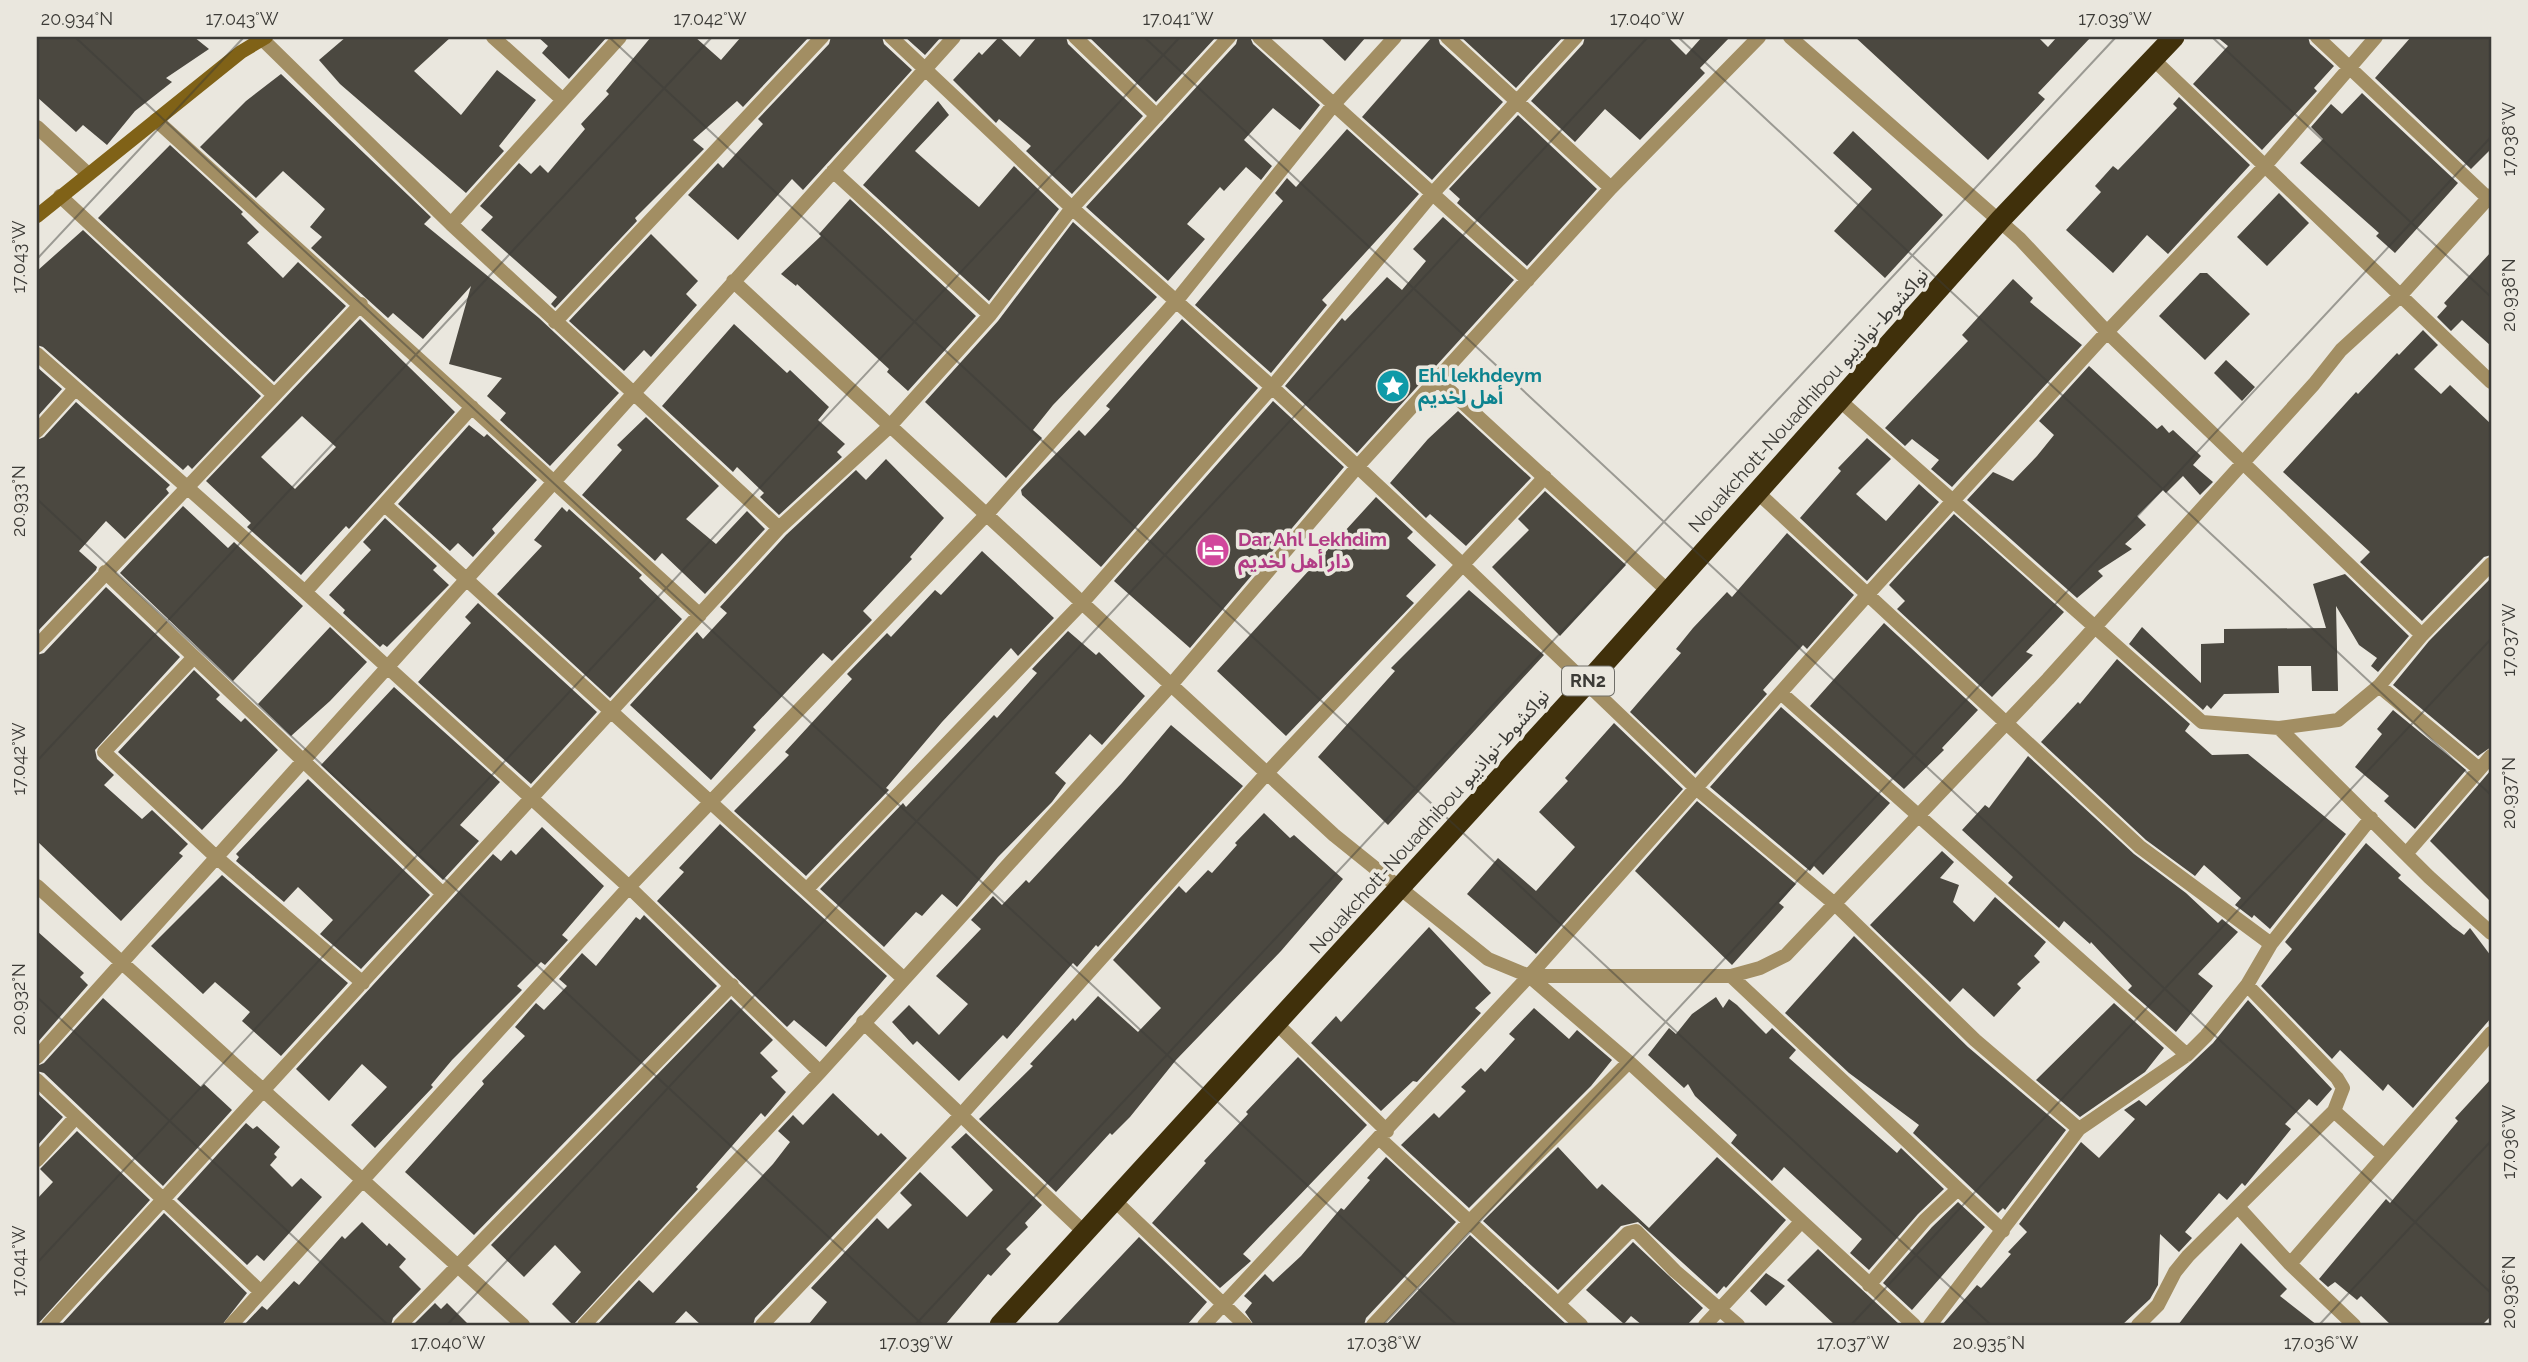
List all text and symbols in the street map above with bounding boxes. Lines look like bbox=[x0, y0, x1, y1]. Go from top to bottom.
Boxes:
text: 20.934°N bbox=[41, 8, 113, 29]
text: 17.043°W bbox=[205, 8, 279, 29]
text: 17.042°W bbox=[673, 8, 747, 29]
text: 17.041°W bbox=[1142, 8, 1214, 29]
text: 17.040°W bbox=[1610, 8, 1684, 29]
text: 17.039°W bbox=[2078, 8, 2152, 29]
text: 17.038°W bbox=[2498, 102, 2519, 176]
text: 17.043°W bbox=[8, 220, 29, 294]
text: 20.938°N bbox=[2498, 258, 2519, 332]
street label: Nouakchott-Nouadhibou نواكشوط-نواذيبو bbox=[1684, 264, 1933, 537]
place label: Ehl lekhdeym أهل لخديم bbox=[1418, 364, 1542, 412]
place icon: Ehl lekhdeym أهل لخديم bbox=[1374, 367, 1412, 405]
text: 20.933°N bbox=[8, 465, 29, 537]
place label: Dar Ahl Lekhdim دار أهل لخديم bbox=[1238, 528, 1387, 576]
hotel icon: Dar Ahl Lekhdim دار أهل لخديم bbox=[1194, 531, 1232, 569]
text: 17.037°W bbox=[2498, 603, 2519, 677]
road number: RN2 bbox=[1562, 666, 1614, 696]
street label: Nouakchott-Nouadhibou نواكشوط-نواذيبو bbox=[1305, 685, 1554, 958]
text: 17.042°W bbox=[8, 722, 29, 796]
text: 20.937°N bbox=[2498, 757, 2519, 829]
text: 20.932°N bbox=[8, 963, 29, 1035]
text: 17.036°W bbox=[2498, 1105, 2519, 1179]
text: 17.041°W bbox=[8, 1225, 29, 1297]
text: 20.936°N bbox=[2498, 1255, 2519, 1329]
text: 17.040°W bbox=[411, 1332, 485, 1353]
text: 17.039°W bbox=[879, 1332, 953, 1353]
text: 17.038°W bbox=[1347, 1332, 1421, 1353]
text: 17.037°W bbox=[1816, 1332, 1890, 1353]
text: 20.935°N bbox=[1953, 1332, 2025, 1353]
text: 17.036°W bbox=[2284, 1332, 2358, 1353]

